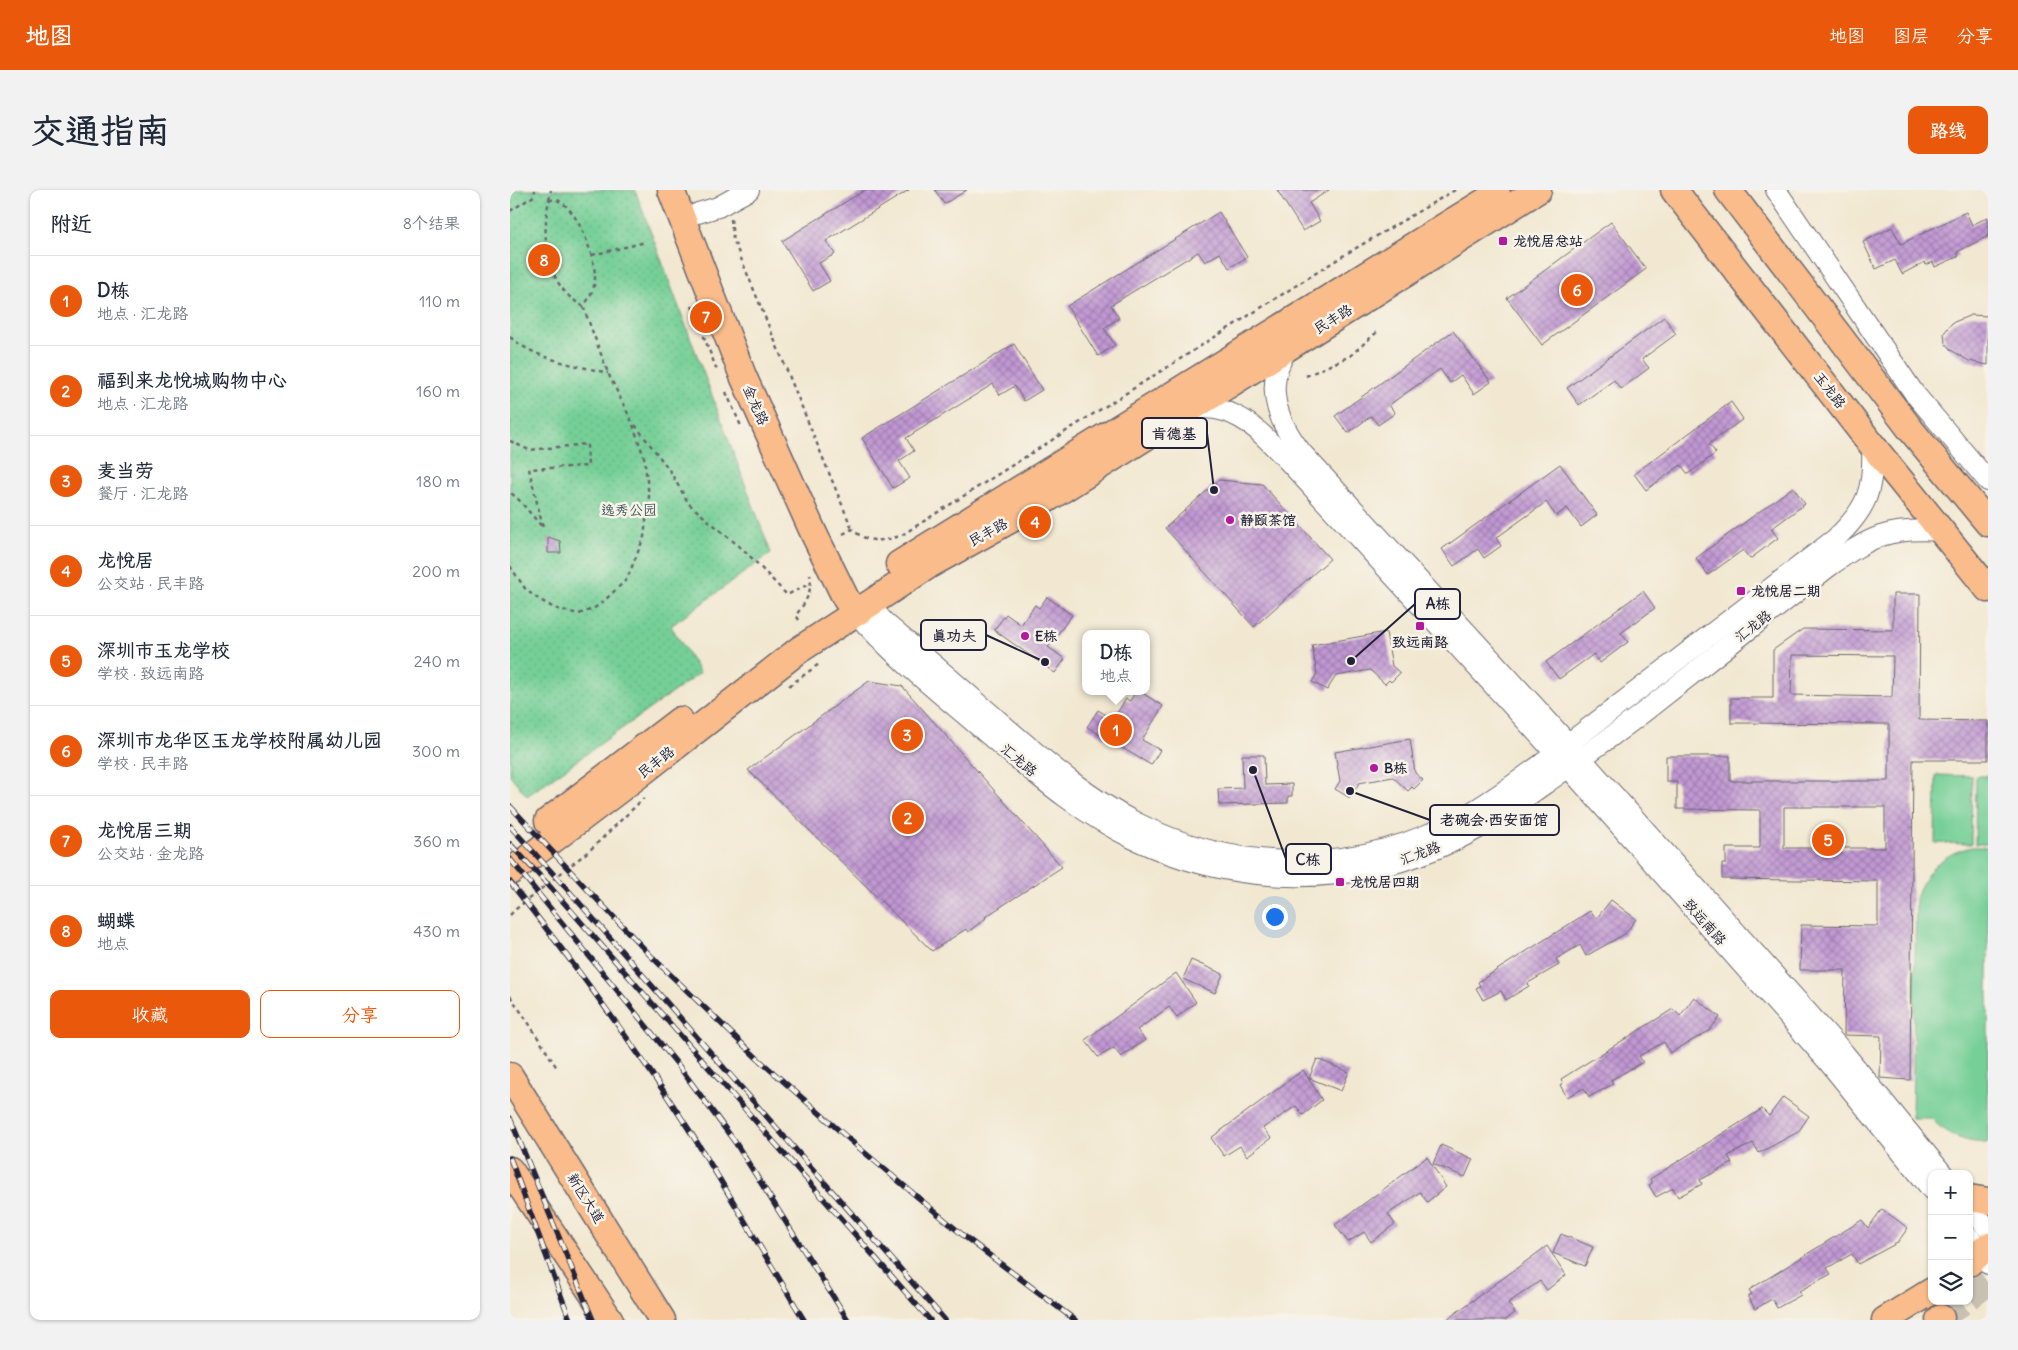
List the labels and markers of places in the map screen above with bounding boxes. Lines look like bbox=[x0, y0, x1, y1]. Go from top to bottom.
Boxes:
place label: 龙悦居总站 bbox=[1513, 232, 1583, 250]
marker: 龙悦居总站 bbox=[1497, 235, 1509, 247]
pin: 8 bbox=[528, 241, 560, 279]
pin: 6 bbox=[1561, 271, 1593, 309]
pin: 7 bbox=[690, 298, 722, 336]
callout: 肯德基 bbox=[1142, 418, 1207, 448]
pin: 4 bbox=[1019, 503, 1051, 541]
place label: 静颐茶馆 bbox=[1240, 511, 1296, 529]
marker: 静颐茶馆 bbox=[1224, 514, 1236, 526]
place label: 龙悦居二期 bbox=[1751, 582, 1821, 600]
marker: 龙悦居二期 bbox=[1735, 585, 1747, 597]
callout: A栋 bbox=[1415, 589, 1460, 619]
callout: 真功夫 bbox=[921, 620, 986, 650]
marker: 致远南路 bbox=[1414, 620, 1426, 632]
place label: E栋 bbox=[1035, 627, 1057, 645]
marker: E栋 bbox=[1019, 630, 1031, 642]
place label: 致远南路 bbox=[1392, 633, 1448, 651]
pin: 1 bbox=[1100, 711, 1132, 749]
pin: 3 bbox=[891, 716, 923, 754]
place label: B栋 bbox=[1384, 759, 1407, 777]
marker: B栋 bbox=[1368, 762, 1380, 774]
pin: 2 bbox=[892, 799, 924, 837]
callout: 老碗会·西安面馆 bbox=[1430, 805, 1559, 835]
pin: 5 bbox=[1812, 821, 1844, 859]
callout: C栋 bbox=[1286, 844, 1331, 874]
place label: 龙悦居四期 bbox=[1350, 873, 1420, 891]
marker: 龙悦居四期 bbox=[1334, 876, 1346, 888]

